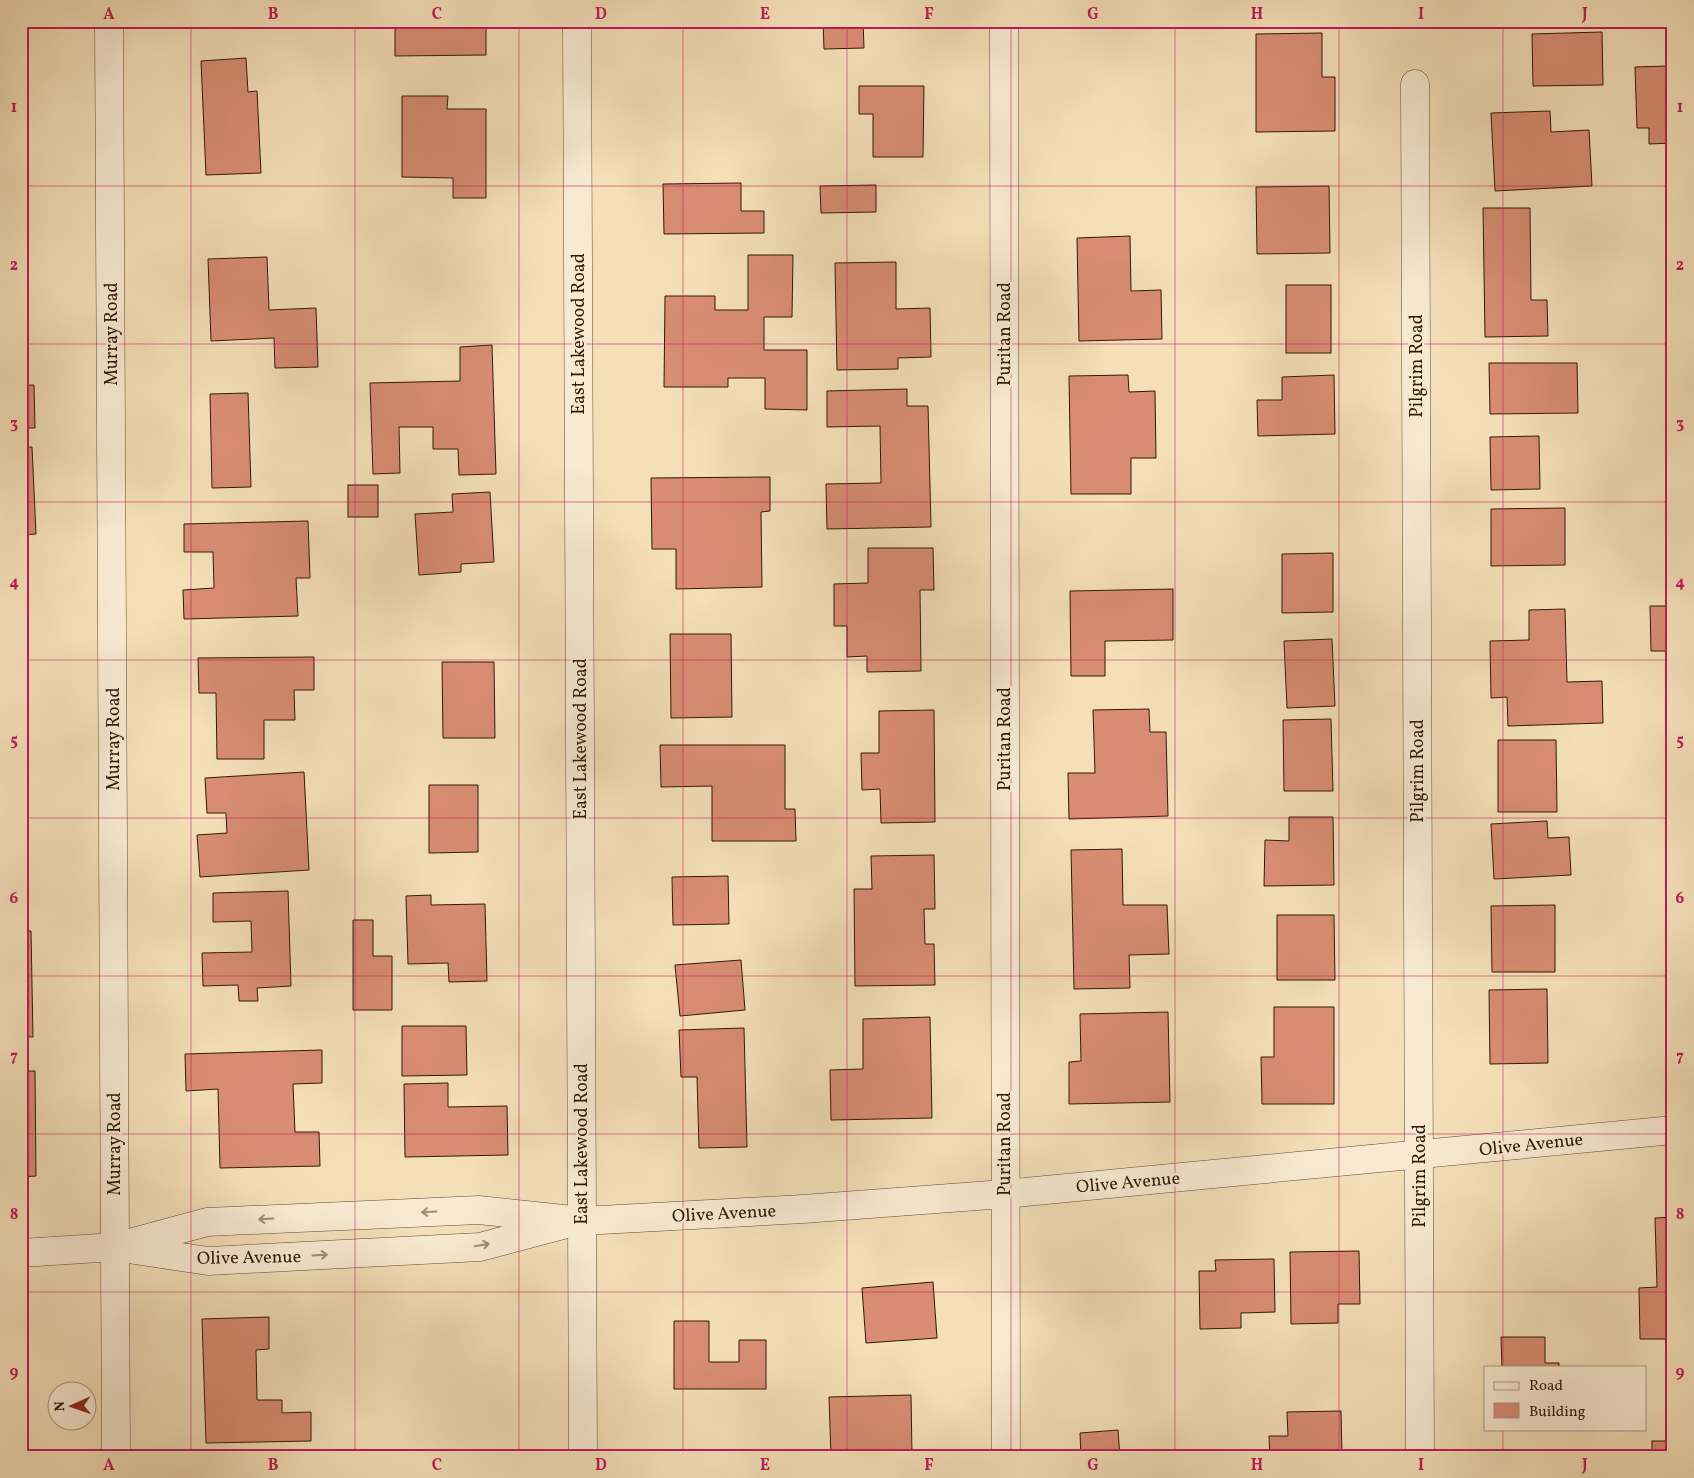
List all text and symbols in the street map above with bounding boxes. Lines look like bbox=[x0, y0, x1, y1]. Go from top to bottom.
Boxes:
text: A bbox=[103, 4, 115, 26]
text: B bbox=[268, 4, 279, 26]
text: C bbox=[432, 4, 442, 26]
text: D bbox=[595, 4, 607, 26]
text: E bbox=[760, 4, 770, 26]
text: F bbox=[924, 4, 934, 26]
text: G bbox=[1087, 4, 1099, 26]
text: H bbox=[1251, 4, 1263, 26]
text: I bbox=[1418, 4, 1424, 26]
text: J bbox=[1581, 4, 1588, 26]
text: 1 bbox=[11, 97, 17, 119]
text: 1 bbox=[1677, 97, 1683, 119]
street label: East Lakewood Road bbox=[567, 253, 592, 415]
text: 2 bbox=[10, 255, 18, 277]
text: 2 bbox=[1676, 255, 1684, 277]
street label: Murray Road bbox=[100, 282, 125, 386]
street label: Puritan Road bbox=[993, 282, 1018, 386]
street label: Pilgrim Road bbox=[1405, 314, 1430, 418]
text: 3 bbox=[10, 413, 18, 435]
text: 3 bbox=[1676, 413, 1684, 435]
text: 4 bbox=[9, 572, 19, 594]
text: 4 bbox=[1675, 572, 1685, 594]
street label: East Lakewood Road bbox=[569, 658, 594, 820]
street label: Murray Road bbox=[102, 687, 127, 791]
street label: Puritan Road bbox=[993, 687, 1018, 791]
street label: Pilgrim Road bbox=[1406, 719, 1431, 823]
text: 5 bbox=[10, 730, 18, 752]
text: 5 bbox=[1676, 730, 1684, 752]
text: 6 bbox=[10, 888, 19, 910]
text: 6 bbox=[1676, 888, 1685, 910]
text: 7 bbox=[10, 1046, 18, 1068]
text: 7 bbox=[1676, 1046, 1684, 1068]
street label: East Lakewood Road bbox=[570, 1063, 595, 1225]
street label: Murray Road bbox=[103, 1092, 128, 1196]
street label: Puritan Road bbox=[993, 1092, 1018, 1196]
street label: Pilgrim Road bbox=[1408, 1124, 1433, 1228]
street label: Olive Avenue bbox=[1478, 1128, 1584, 1163]
street label: Olive Avenue bbox=[1075, 1166, 1181, 1200]
street label: Olive Avenue bbox=[671, 1199, 777, 1230]
text: 8 bbox=[10, 1204, 18, 1226]
text: 8 bbox=[1676, 1204, 1684, 1226]
one-way arrow bbox=[421, 1207, 437, 1217]
one-way arrow bbox=[259, 1214, 275, 1224]
one-way arrow bbox=[474, 1240, 490, 1250]
street label: Olive Avenue bbox=[197, 1245, 301, 1272]
one-way arrow bbox=[312, 1251, 328, 1260]
text: 9 bbox=[10, 1362, 19, 1384]
text: 9 bbox=[1676, 1362, 1685, 1384]
legend bbox=[1484, 1366, 1646, 1430]
text: Road bbox=[1529, 1376, 1563, 1397]
north arrow bbox=[48, 1380, 98, 1430]
text: N bbox=[51, 1401, 70, 1412]
text: Building bbox=[1529, 1402, 1586, 1423]
text: A bbox=[103, 1455, 115, 1477]
text: B bbox=[268, 1455, 279, 1477]
text: C bbox=[432, 1455, 442, 1477]
text: D bbox=[595, 1455, 607, 1477]
text: E bbox=[760, 1455, 770, 1477]
text: F bbox=[924, 1455, 934, 1477]
text: G bbox=[1087, 1455, 1099, 1477]
text: H bbox=[1251, 1455, 1263, 1477]
text: I bbox=[1418, 1455, 1424, 1477]
text: J bbox=[1581, 1455, 1588, 1477]

